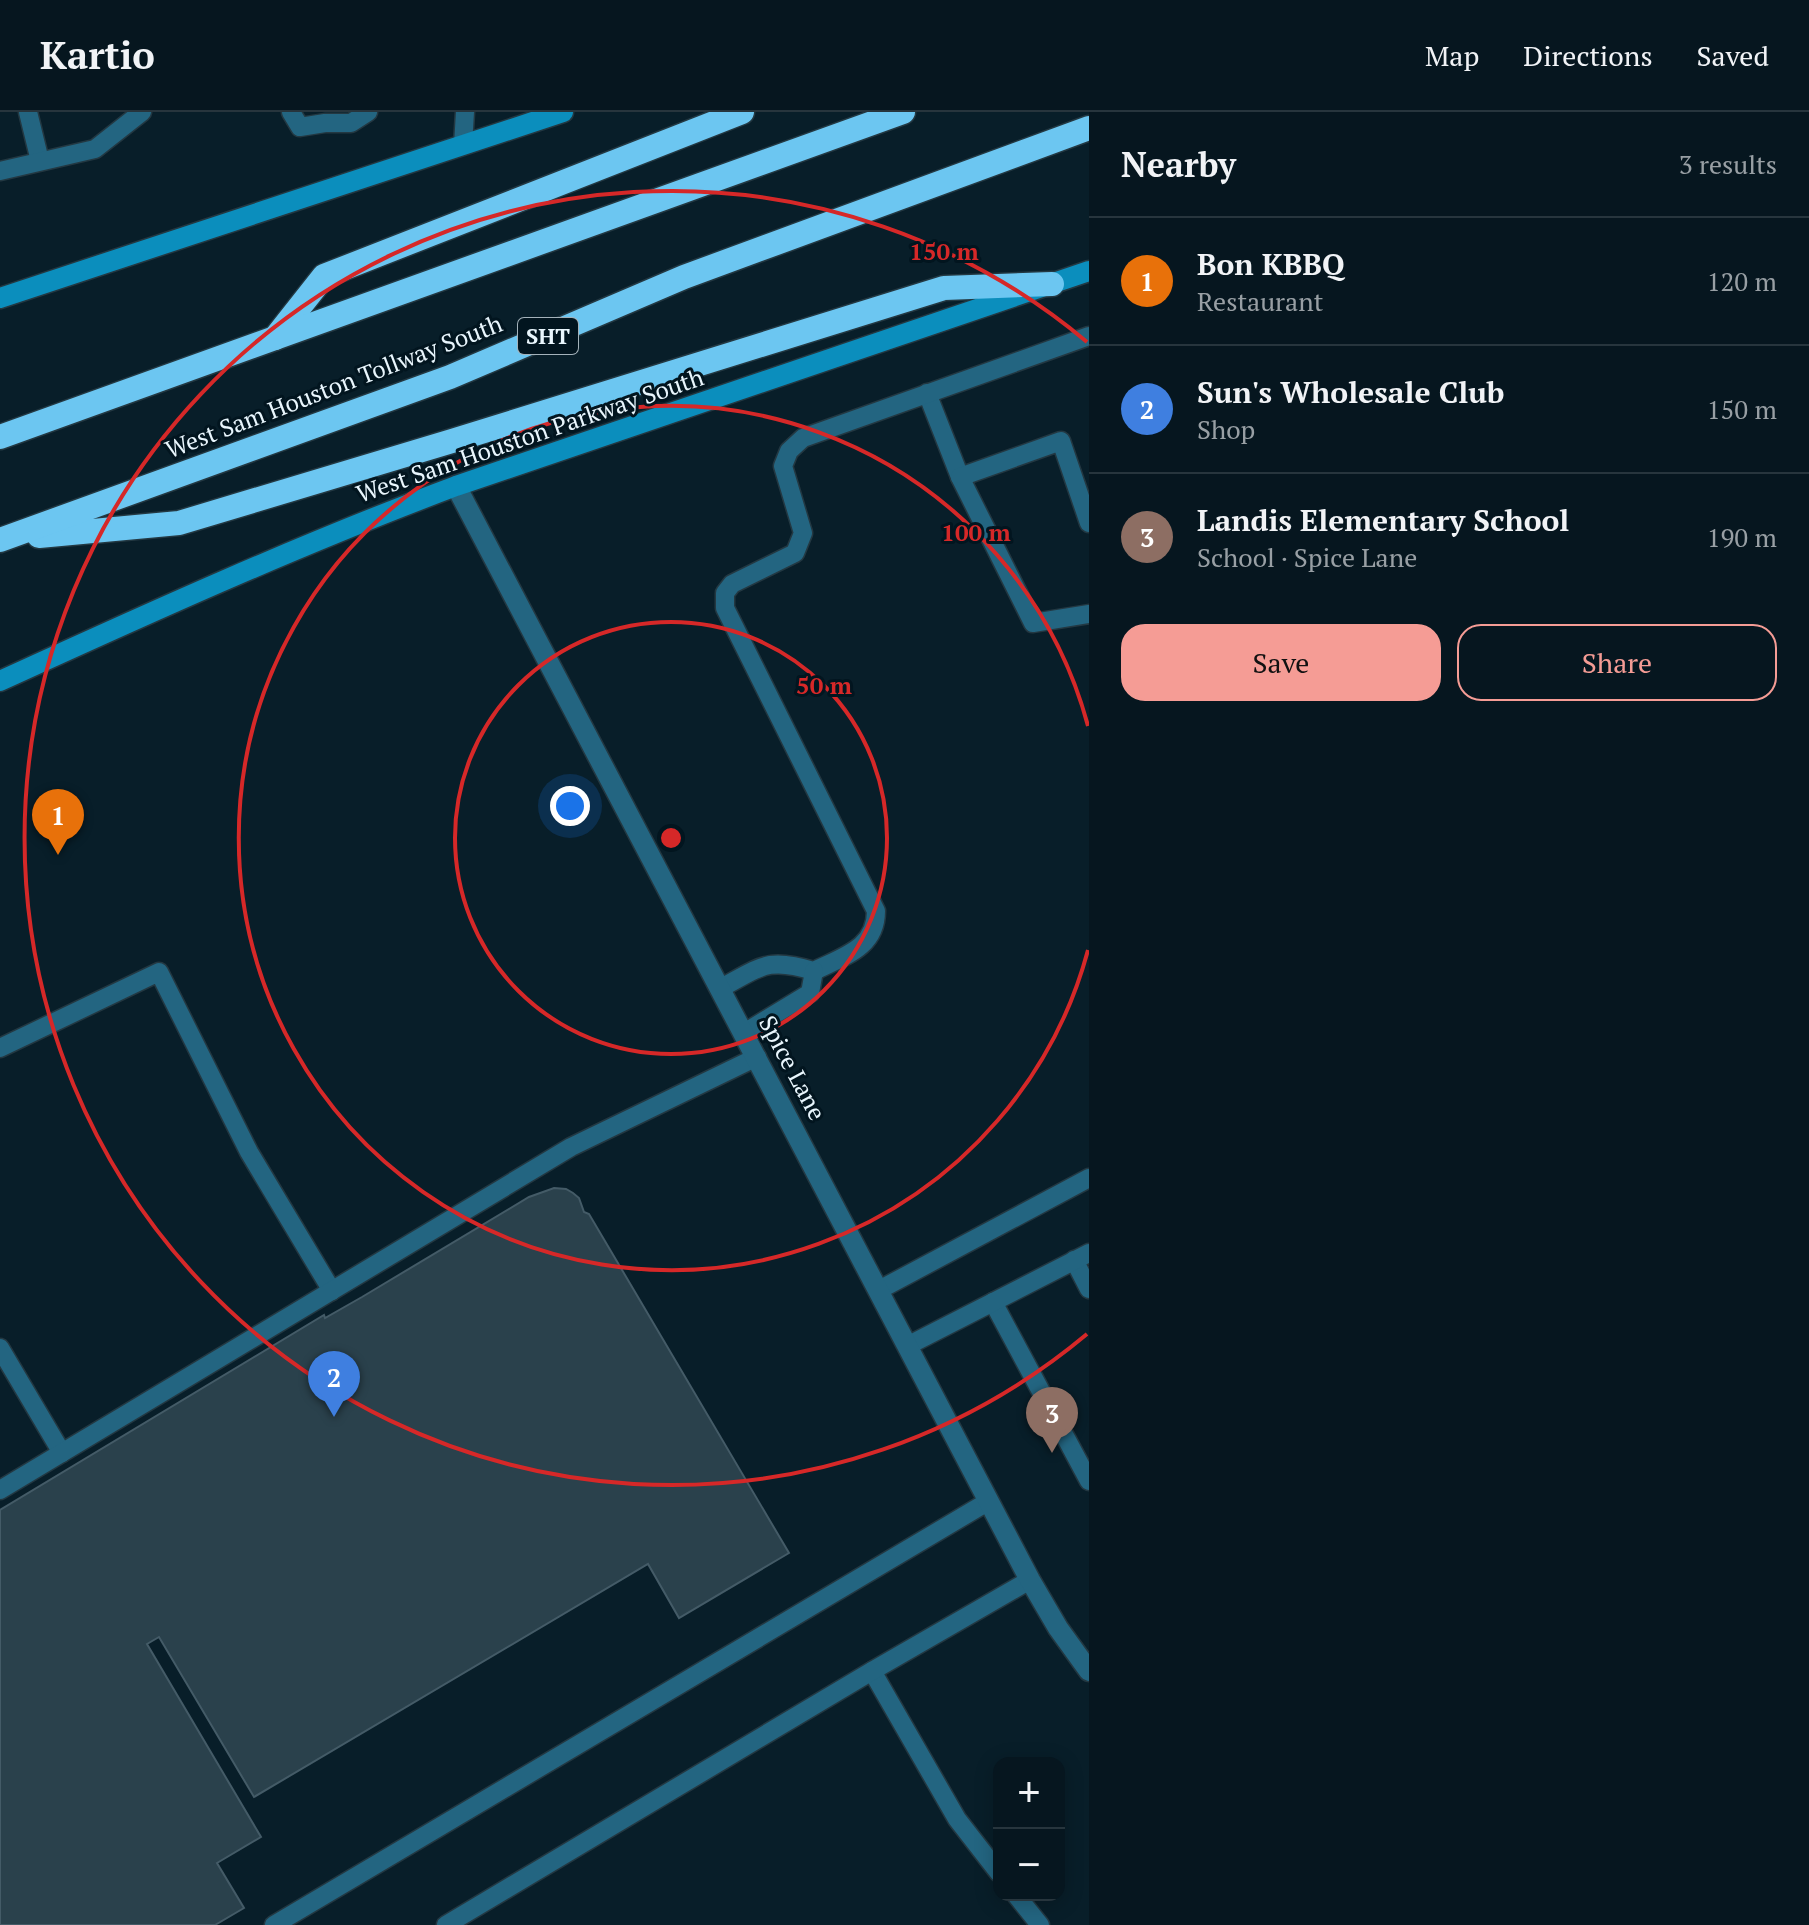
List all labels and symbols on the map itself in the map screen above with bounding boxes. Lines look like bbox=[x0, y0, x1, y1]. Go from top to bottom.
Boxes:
text: 150 m bbox=[909, 235, 979, 267]
street label: West Sam Houston Tollway South bbox=[161, 307, 507, 465]
road number: SHT bbox=[518, 318, 578, 354]
street label: West Sam Houston Parkway South bbox=[352, 360, 708, 510]
text: 100 m bbox=[941, 516, 1011, 548]
text: 50 m bbox=[796, 669, 852, 701]
your location bbox=[550, 786, 590, 826]
pin: 1 bbox=[32, 789, 84, 855]
centre of rings bbox=[657, 824, 685, 852]
street label: Spice Lane bbox=[752, 1010, 834, 1125]
pin: 2 bbox=[308, 1351, 360, 1417]
pin: 3 bbox=[1026, 1387, 1078, 1453]

